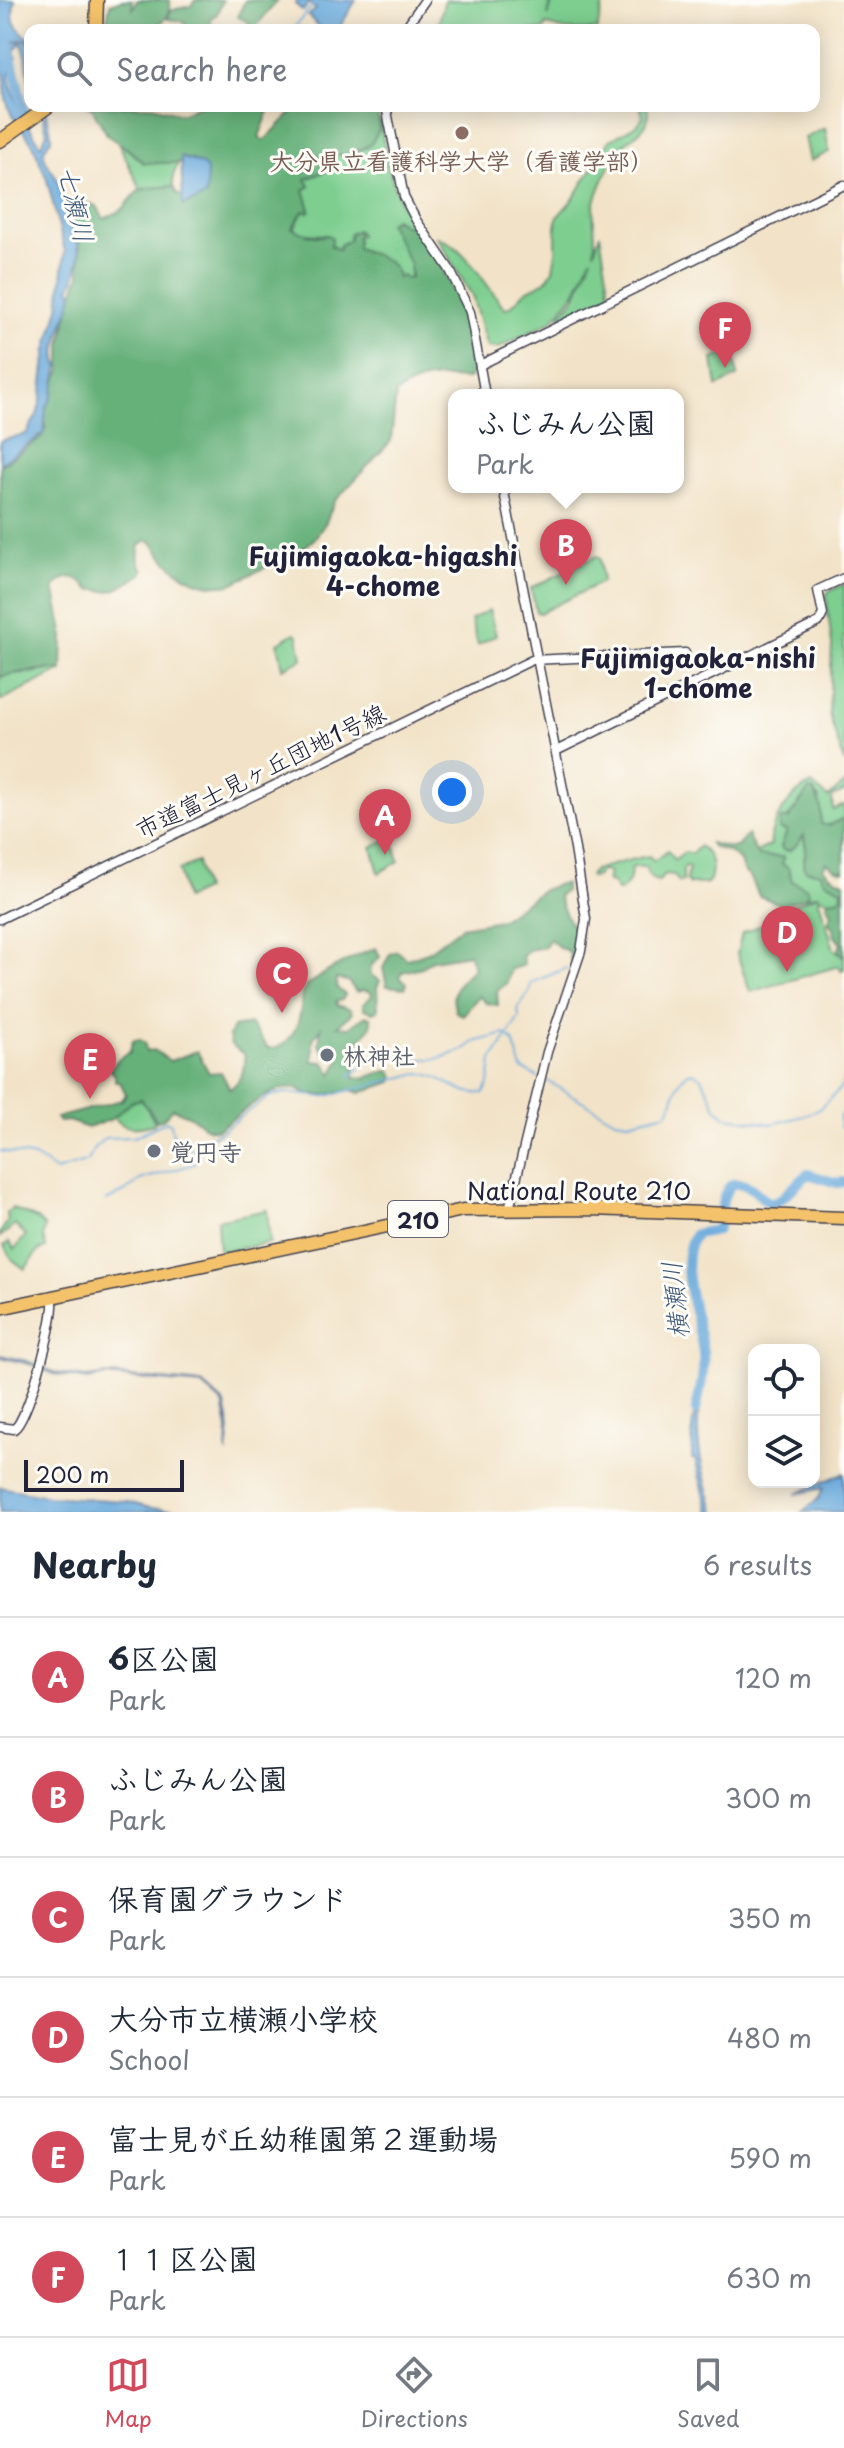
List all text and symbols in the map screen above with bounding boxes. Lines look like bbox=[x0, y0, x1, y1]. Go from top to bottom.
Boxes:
search box bbox=[24, 24, 820, 112]
icon: search bbox=[52, 46, 96, 90]
text: Search here bbox=[116, 46, 288, 91]
marker: 大分県立看護科学大学（看護学部） bbox=[453, 124, 471, 142]
place label: 大分県立看護科学大学（看護学部） bbox=[270, 142, 654, 178]
water label: 七瀬川 bbox=[49, 162, 105, 246]
pin: F bbox=[699, 302, 751, 368]
popup bbox=[448, 389, 684, 493]
text: ふじみん公園 bbox=[476, 399, 656, 444]
text: Park bbox=[476, 444, 534, 483]
pin: B bbox=[540, 519, 592, 585]
district label: Fujimigaoka-higashi 4-chome bbox=[248, 536, 518, 605]
district label: Fujimigaoka-nishi 1-chome bbox=[580, 638, 816, 707]
street label: 市道富士見ヶ丘団地1号線 bbox=[129, 694, 391, 846]
your location bbox=[432, 772, 472, 812]
pin: A bbox=[359, 789, 411, 855]
pin: D bbox=[761, 906, 813, 972]
pin: C bbox=[256, 947, 308, 1013]
pin: E bbox=[64, 1033, 116, 1099]
place label: 林神社 bbox=[343, 1037, 415, 1073]
marker: 林神社 bbox=[318, 1046, 336, 1064]
place label: 覚円寺 bbox=[170, 1133, 242, 1169]
marker: 覚円寺 bbox=[145, 1142, 163, 1160]
street label: National Route 210 bbox=[467, 1172, 691, 1208]
road number: 210 bbox=[388, 1201, 448, 1237]
water label: 横瀬川 bbox=[651, 1259, 697, 1341]
map controls bbox=[748, 1344, 820, 1488]
button: locate bbox=[748, 1344, 820, 1416]
button: layers bbox=[748, 1416, 820, 1488]
scale bar bbox=[24, 1456, 184, 1492]
text: 200 m bbox=[36, 1457, 109, 1490]
text: Nearby bbox=[32, 1538, 157, 1590]
text: 6 results bbox=[703, 1545, 812, 1584]
text: 6区公園 bbox=[108, 1635, 219, 1680]
text: A bbox=[48, 1658, 68, 1697]
text: 120 m bbox=[735, 1658, 812, 1697]
text: Park bbox=[108, 1680, 166, 1719]
text: ふじみん公園 bbox=[108, 1755, 288, 1800]
text: B bbox=[49, 1778, 67, 1817]
text: 300 m bbox=[725, 1778, 812, 1817]
text: Park bbox=[108, 1800, 166, 1839]
text: 保育園グラウンド bbox=[108, 1875, 348, 1920]
text: C bbox=[48, 1898, 68, 1937]
text: 350 m bbox=[728, 1898, 812, 1937]
text: Park bbox=[108, 1920, 166, 1959]
text: 大分市立横瀬小学校 bbox=[108, 1995, 378, 2040]
text: D bbox=[48, 2018, 68, 2057]
text: 480 m bbox=[727, 2018, 812, 2057]
text: School bbox=[108, 2040, 190, 2079]
text: 富士見が丘幼稚園第２運動場 bbox=[108, 2115, 498, 2160]
text: E bbox=[50, 2138, 66, 2177]
text: 590 m bbox=[728, 2138, 812, 2177]
text: Park bbox=[108, 2160, 166, 2199]
text: １１区公園 bbox=[108, 2235, 258, 2280]
text: F bbox=[50, 2258, 66, 2297]
text: 630 m bbox=[726, 2258, 812, 2297]
text: Park bbox=[108, 2280, 166, 2319]
tab: Map bbox=[105, 2353, 152, 2434]
tab: Directions bbox=[361, 2353, 468, 2434]
tab: Saved bbox=[677, 2353, 739, 2434]

